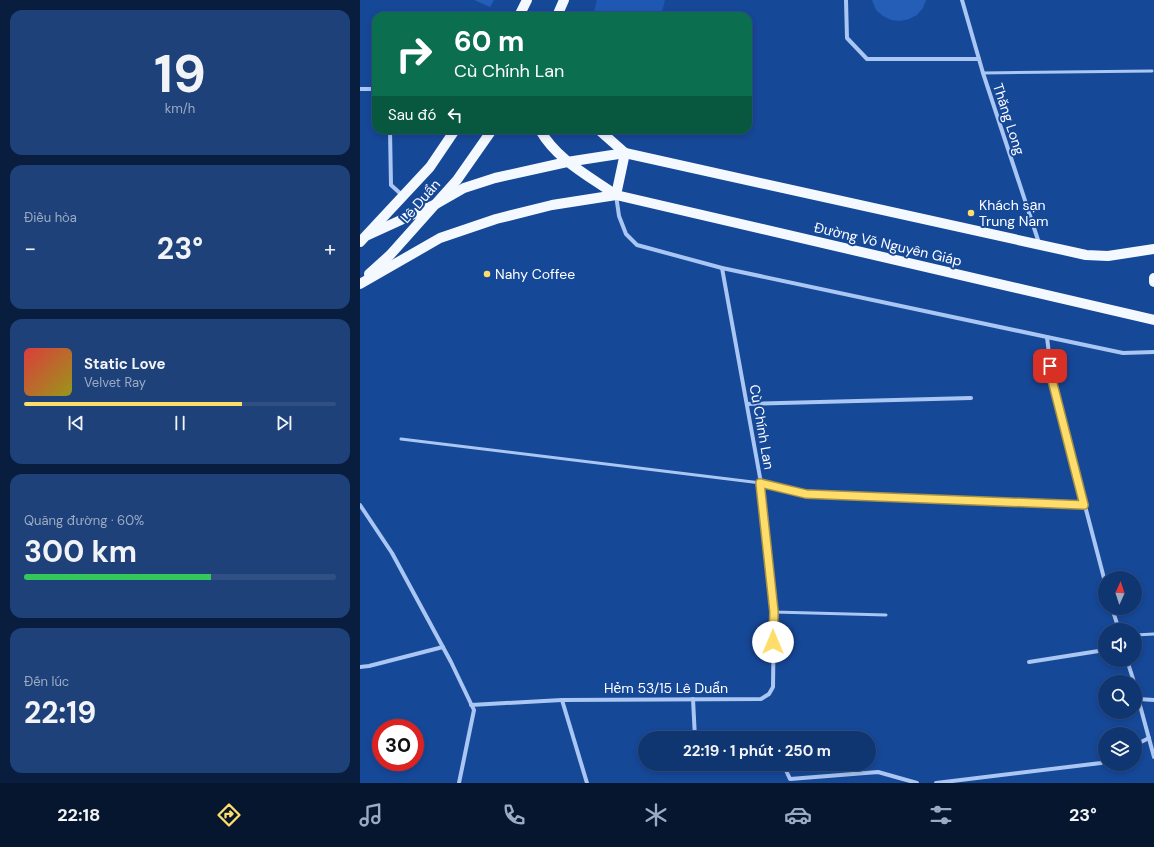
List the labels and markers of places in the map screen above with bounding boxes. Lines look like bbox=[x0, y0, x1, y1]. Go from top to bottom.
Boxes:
place label: Khách sạn Trung Nam bbox=[979, 196, 1049, 230]
marker: Khách sạn Trung Nam bbox=[966, 208, 976, 218]
place label: Nahy Coffee bbox=[495, 265, 575, 283]
marker: Nahy Coffee bbox=[482, 269, 492, 279]
pin bbox=[1033, 349, 1067, 383]

